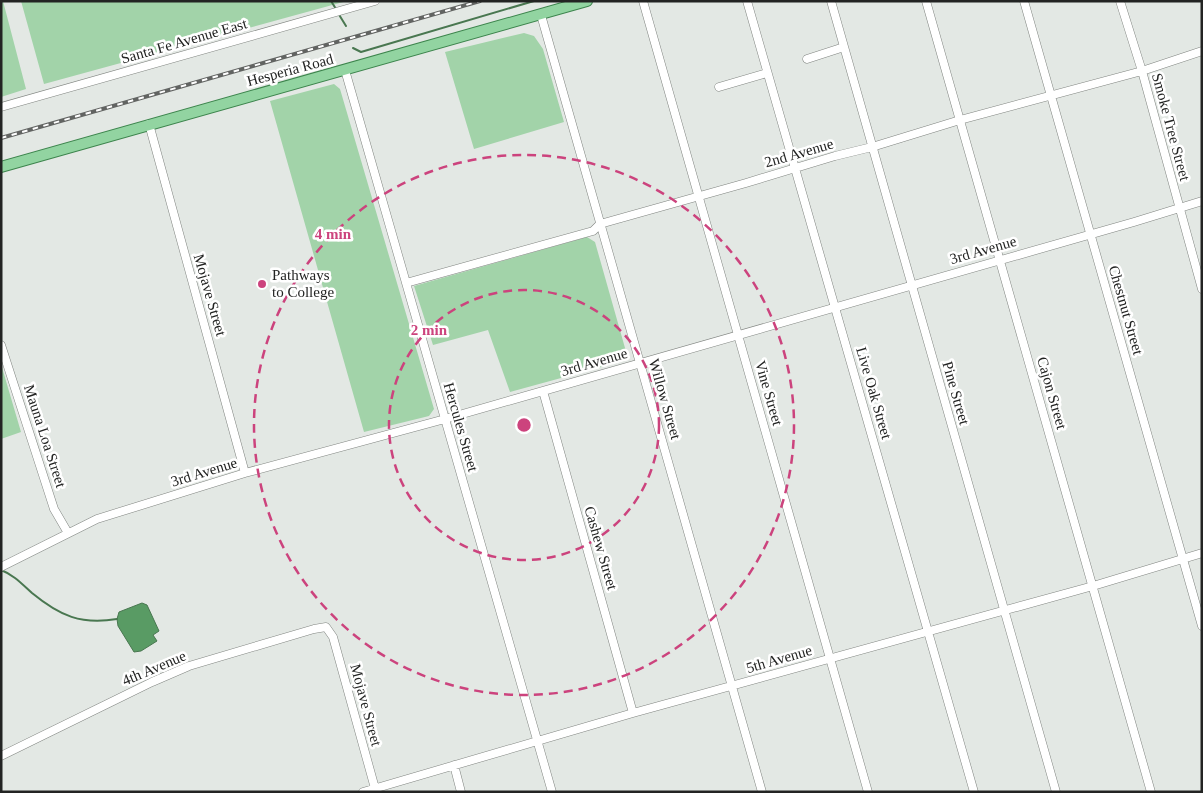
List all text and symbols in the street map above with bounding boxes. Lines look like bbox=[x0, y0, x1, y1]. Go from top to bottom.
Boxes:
street label: Santa Fe Avenue East bbox=[119, 15, 250, 67]
street label: Hesperia Road bbox=[245, 51, 335, 89]
street label: Smoke Tree Street bbox=[1149, 71, 1193, 183]
street label: 2nd Avenue bbox=[763, 135, 836, 170]
text: 4 min bbox=[315, 226, 352, 242]
street label: 3rd Avenue bbox=[948, 233, 1018, 267]
street label: Mojave Street bbox=[191, 252, 230, 339]
street label: Chestnut Street bbox=[1106, 264, 1147, 357]
place label: Pathways to College bbox=[272, 267, 334, 300]
marker: Pathways to College bbox=[256, 278, 268, 290]
text: 2 min bbox=[411, 322, 448, 338]
street label: 3rd Avenue bbox=[559, 345, 629, 379]
street label: Live Oak Street bbox=[853, 345, 895, 442]
street label: Cajon Street bbox=[1034, 355, 1070, 432]
street label: Willow Street bbox=[646, 357, 684, 442]
street label: Vine Street bbox=[752, 359, 786, 428]
street label: Pine Street bbox=[939, 359, 973, 427]
street label: Hercules Street bbox=[441, 381, 482, 474]
street label: Mauna Loa Street bbox=[21, 382, 69, 490]
centre of rings bbox=[515, 416, 533, 434]
street label: 3rd Avenue bbox=[169, 454, 239, 490]
street label: Cashew Street bbox=[581, 504, 621, 592]
street label: 5th Avenue bbox=[744, 642, 814, 676]
street label: 4th Avenue bbox=[120, 647, 189, 689]
street label: Mojave Street bbox=[347, 662, 385, 749]

